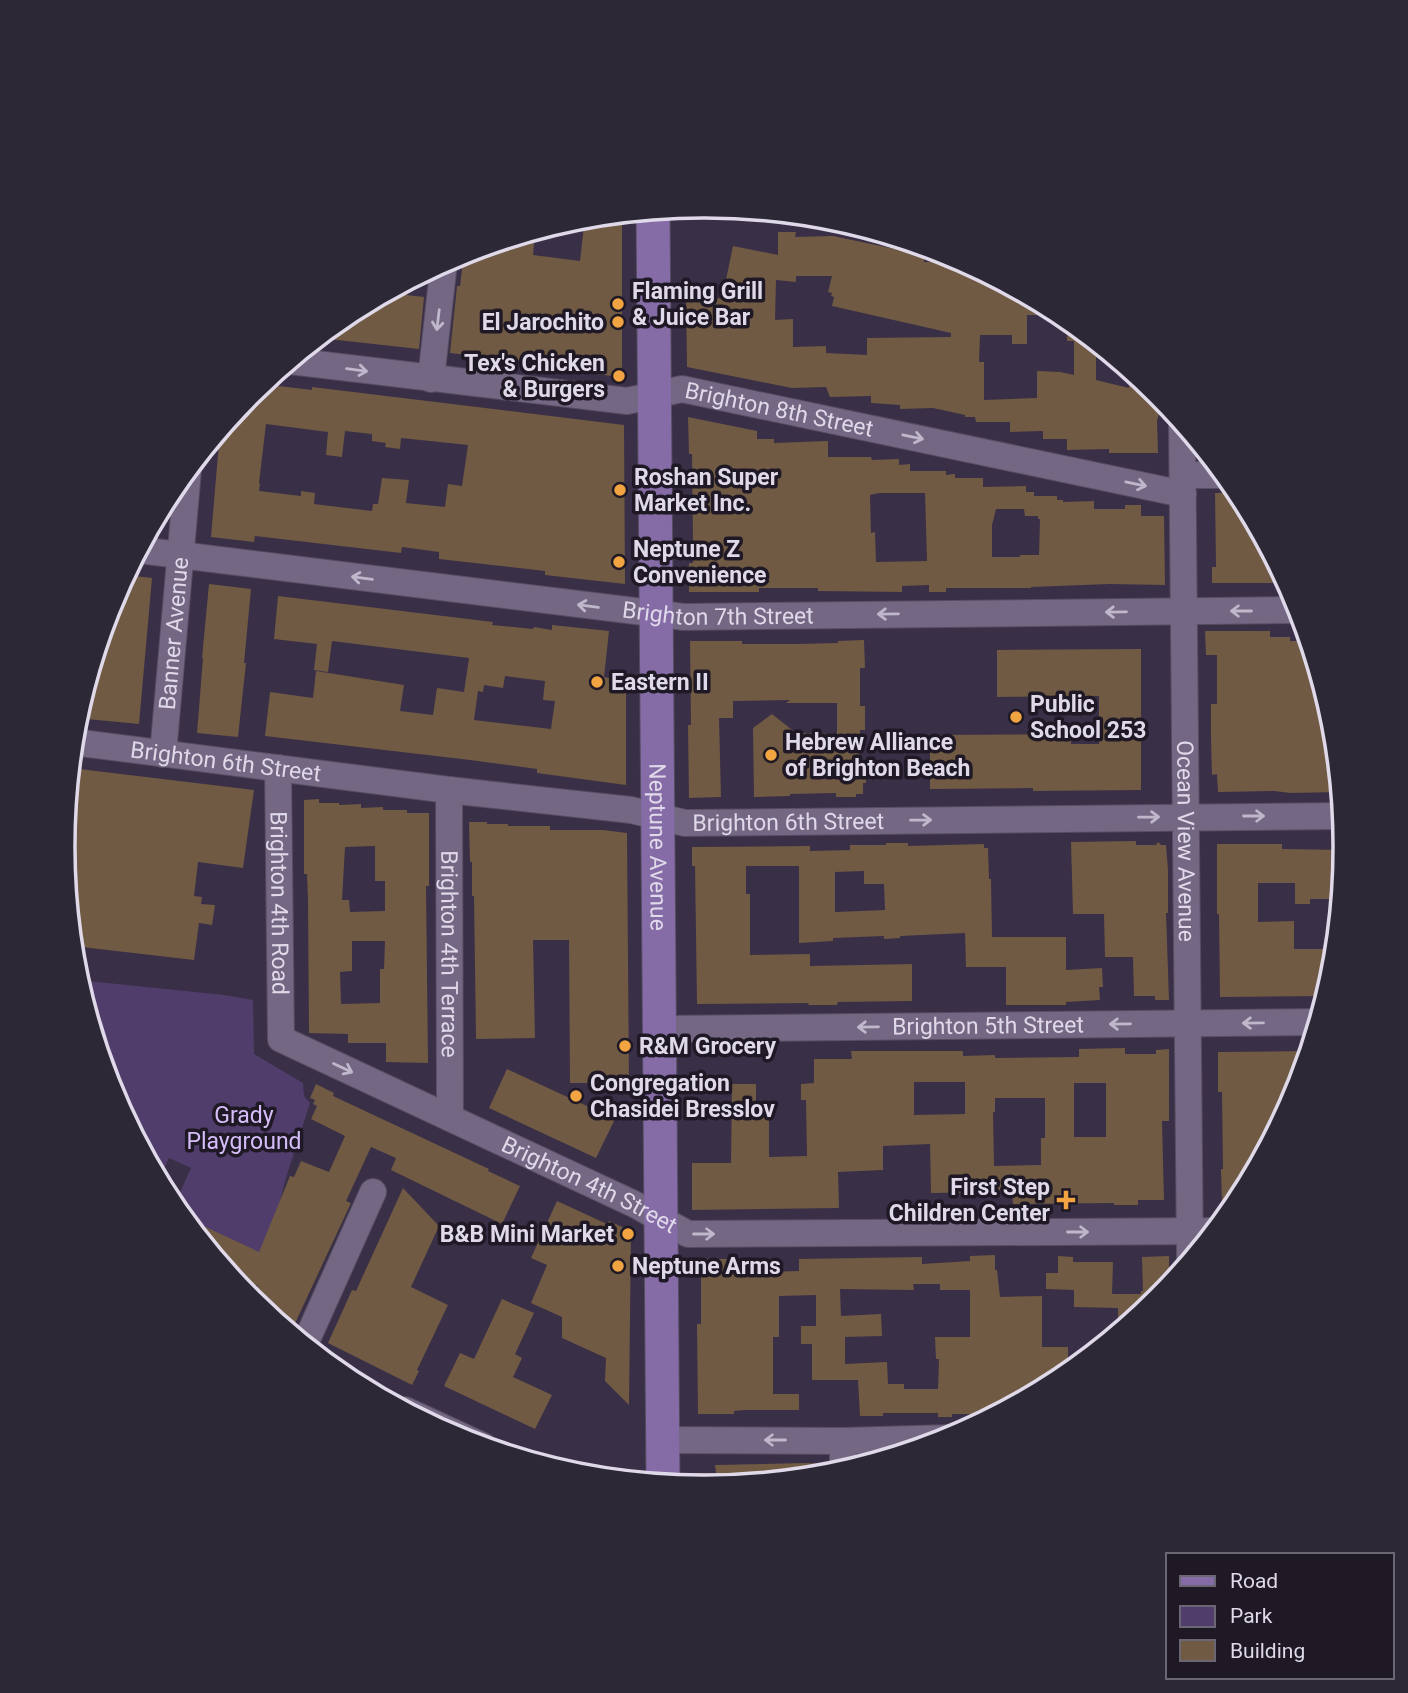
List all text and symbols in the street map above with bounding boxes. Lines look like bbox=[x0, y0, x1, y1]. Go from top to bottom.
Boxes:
place label: Flaming Grill & Juice Bar bbox=[632, 278, 763, 331]
marker: Flaming Grill & Juice Bar bbox=[610, 296, 626, 312]
one-way arrow bbox=[431, 308, 444, 331]
place label: El Jarochito bbox=[482, 309, 604, 336]
marker: El Jarochito bbox=[610, 314, 626, 330]
place label: Tex's Chicken & Burgers bbox=[464, 350, 605, 403]
one-way arrow bbox=[346, 363, 368, 376]
marker: Tex's Chicken & Burgers bbox=[611, 368, 627, 384]
street label: Brighton 8th Street bbox=[683, 377, 876, 443]
one-way arrow bbox=[901, 431, 924, 445]
place label: Roshan Super Market Inc. bbox=[634, 464, 779, 517]
one-way arrow bbox=[1124, 478, 1147, 492]
marker: Roshan Super Market Inc. bbox=[612, 482, 628, 498]
place label: Neptune Z Convenience bbox=[633, 536, 767, 589]
marker: Neptune Z Convenience bbox=[611, 554, 627, 570]
street label: Banner Avenue bbox=[154, 556, 194, 711]
one-way arrow bbox=[351, 571, 374, 584]
street label: Brighton 7th Street bbox=[621, 597, 814, 631]
one-way arrow bbox=[577, 599, 600, 612]
one-way arrow bbox=[1230, 604, 1253, 618]
one-way arrow bbox=[1104, 605, 1127, 619]
one-way arrow bbox=[877, 607, 900, 621]
place label: Eastern II bbox=[611, 669, 709, 696]
marker: Eastern II bbox=[589, 674, 605, 690]
place label: Public School 253 bbox=[1030, 691, 1146, 744]
marker: Public School 253 bbox=[1008, 709, 1024, 725]
place label: Hebrew Alliance of Brighton Beach bbox=[785, 729, 971, 782]
street label: Brighton 6th Street bbox=[129, 736, 323, 788]
street label: Ocean View Avenue bbox=[1171, 740, 1200, 942]
marker: Hebrew Alliance of Brighton Beach bbox=[763, 747, 779, 763]
street label: Neptune Avenue bbox=[643, 763, 672, 931]
street label: Brighton 6th Street bbox=[692, 808, 884, 837]
one-way arrow bbox=[1242, 809, 1265, 823]
one-way arrow bbox=[1137, 810, 1160, 824]
street label: Brighton 4th Road bbox=[264, 811, 294, 995]
one-way arrow bbox=[910, 813, 933, 827]
street label: Brighton 4th Terrace bbox=[435, 850, 463, 1058]
street label: Brighton 5th Street bbox=[892, 1011, 1084, 1041]
one-way arrow bbox=[1241, 1016, 1264, 1029]
one-way arrow bbox=[1108, 1017, 1131, 1031]
one-way arrow bbox=[856, 1020, 879, 1033]
place label: R&M Grocery bbox=[639, 1033, 776, 1060]
marker: R&M Grocery bbox=[617, 1038, 633, 1054]
one-way arrow bbox=[332, 1061, 353, 1075]
place label: Congregation Chasidei Bresslov bbox=[590, 1070, 775, 1123]
marker: Congregation Chasidei Bresslov bbox=[568, 1088, 584, 1104]
park label: Grady Playground bbox=[186, 1102, 302, 1155]
street label: Brighton 4th Street bbox=[497, 1131, 682, 1239]
place label: First Step Children Center bbox=[889, 1174, 1051, 1227]
marker: First Step Children Center bbox=[1056, 1190, 1076, 1210]
place label: B&B Mini Market bbox=[440, 1221, 614, 1248]
one-way arrow bbox=[1066, 1225, 1089, 1239]
marker: B&B Mini Market bbox=[620, 1226, 636, 1242]
one-way arrow bbox=[692, 1227, 715, 1241]
place label: Neptune Arms bbox=[632, 1253, 781, 1280]
marker: Neptune Arms bbox=[610, 1258, 626, 1274]
one-way arrow bbox=[764, 1434, 787, 1447]
legend bbox=[1166, 1553, 1394, 1679]
text: Road bbox=[1230, 1569, 1278, 1593]
text: Park bbox=[1230, 1604, 1273, 1628]
text: Building bbox=[1230, 1639, 1305, 1663]

